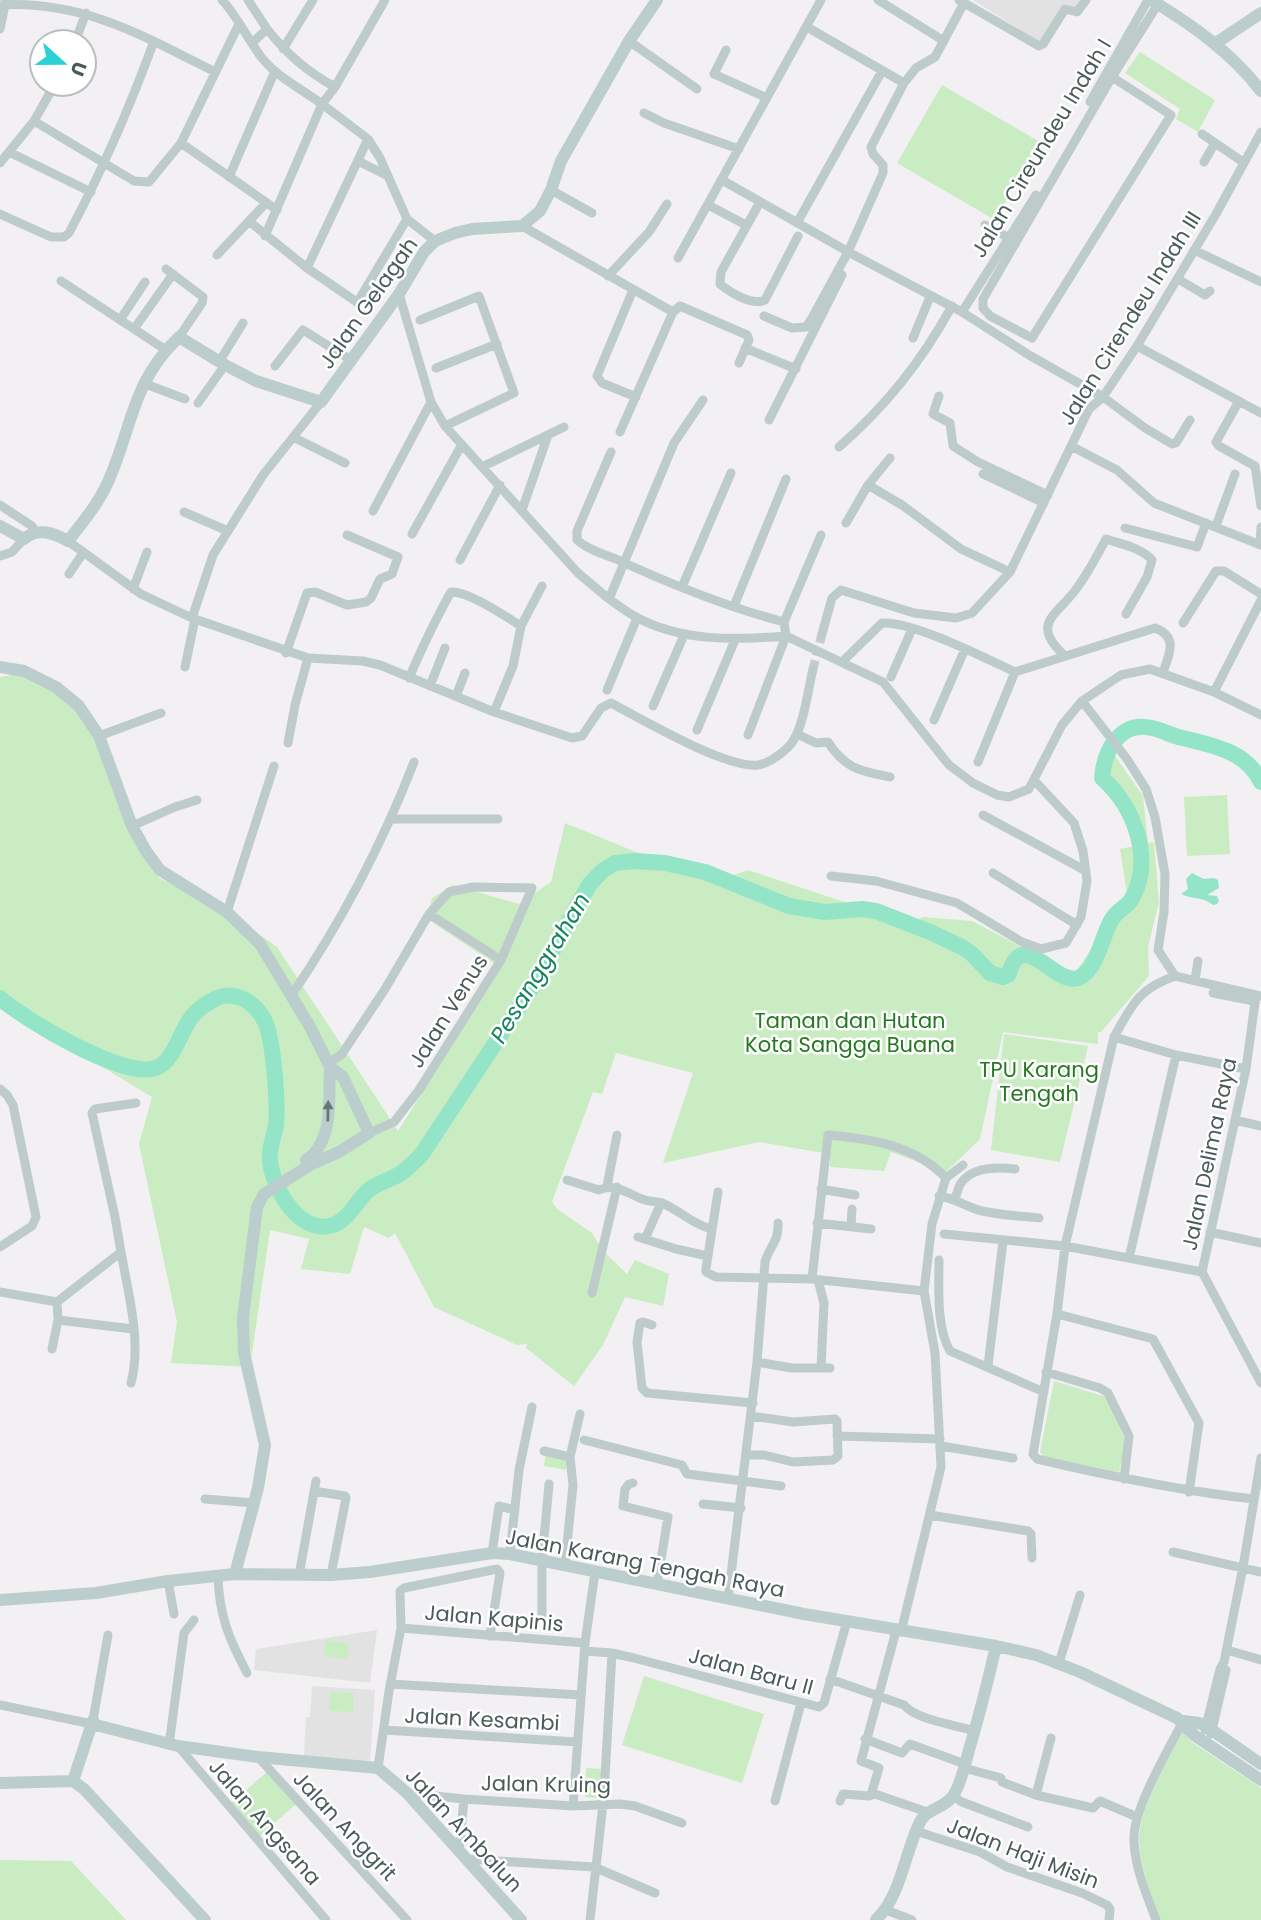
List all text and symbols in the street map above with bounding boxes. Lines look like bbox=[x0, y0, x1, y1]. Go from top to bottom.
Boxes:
north arrow bbox=[28, 28, 98, 98]
street label: Jalan Cireundeu Indah I bbox=[964, 33, 1118, 263]
text: U bbox=[63, 58, 93, 80]
street label: Jalan Cirendeu Indah III bbox=[1052, 205, 1208, 431]
street label: Jalan Gelagah bbox=[312, 231, 424, 375]
water label: Pesanggrahan bbox=[482, 887, 598, 1049]
street label: Jalan Venus bbox=[402, 949, 494, 1073]
park label: Taman dan Hutan Kota Sangga Buana bbox=[745, 1006, 955, 1059]
park label: TPU Karang Tengah bbox=[979, 1055, 1099, 1108]
street label: Jalan Delima Raya bbox=[1174, 1055, 1244, 1253]
one-way arrow bbox=[322, 1100, 334, 1122]
street label: Jalan Karang Tengah Raya bbox=[503, 1522, 787, 1604]
street label: Jalan Kapinis bbox=[423, 1597, 565, 1639]
street label: Jalan Baru II bbox=[685, 1640, 817, 1702]
street label: Jalan Kesambi bbox=[404, 1700, 560, 1738]
street label: Jalan Angsana bbox=[202, 1753, 328, 1891]
street label: Jalan Ambalun bbox=[399, 1762, 529, 1898]
street label: Jalan Anggrit bbox=[287, 1765, 403, 1887]
street label: Jalan Kruing bbox=[481, 1768, 611, 1800]
street label: Jalan Haji Misin bbox=[943, 1811, 1103, 1895]

